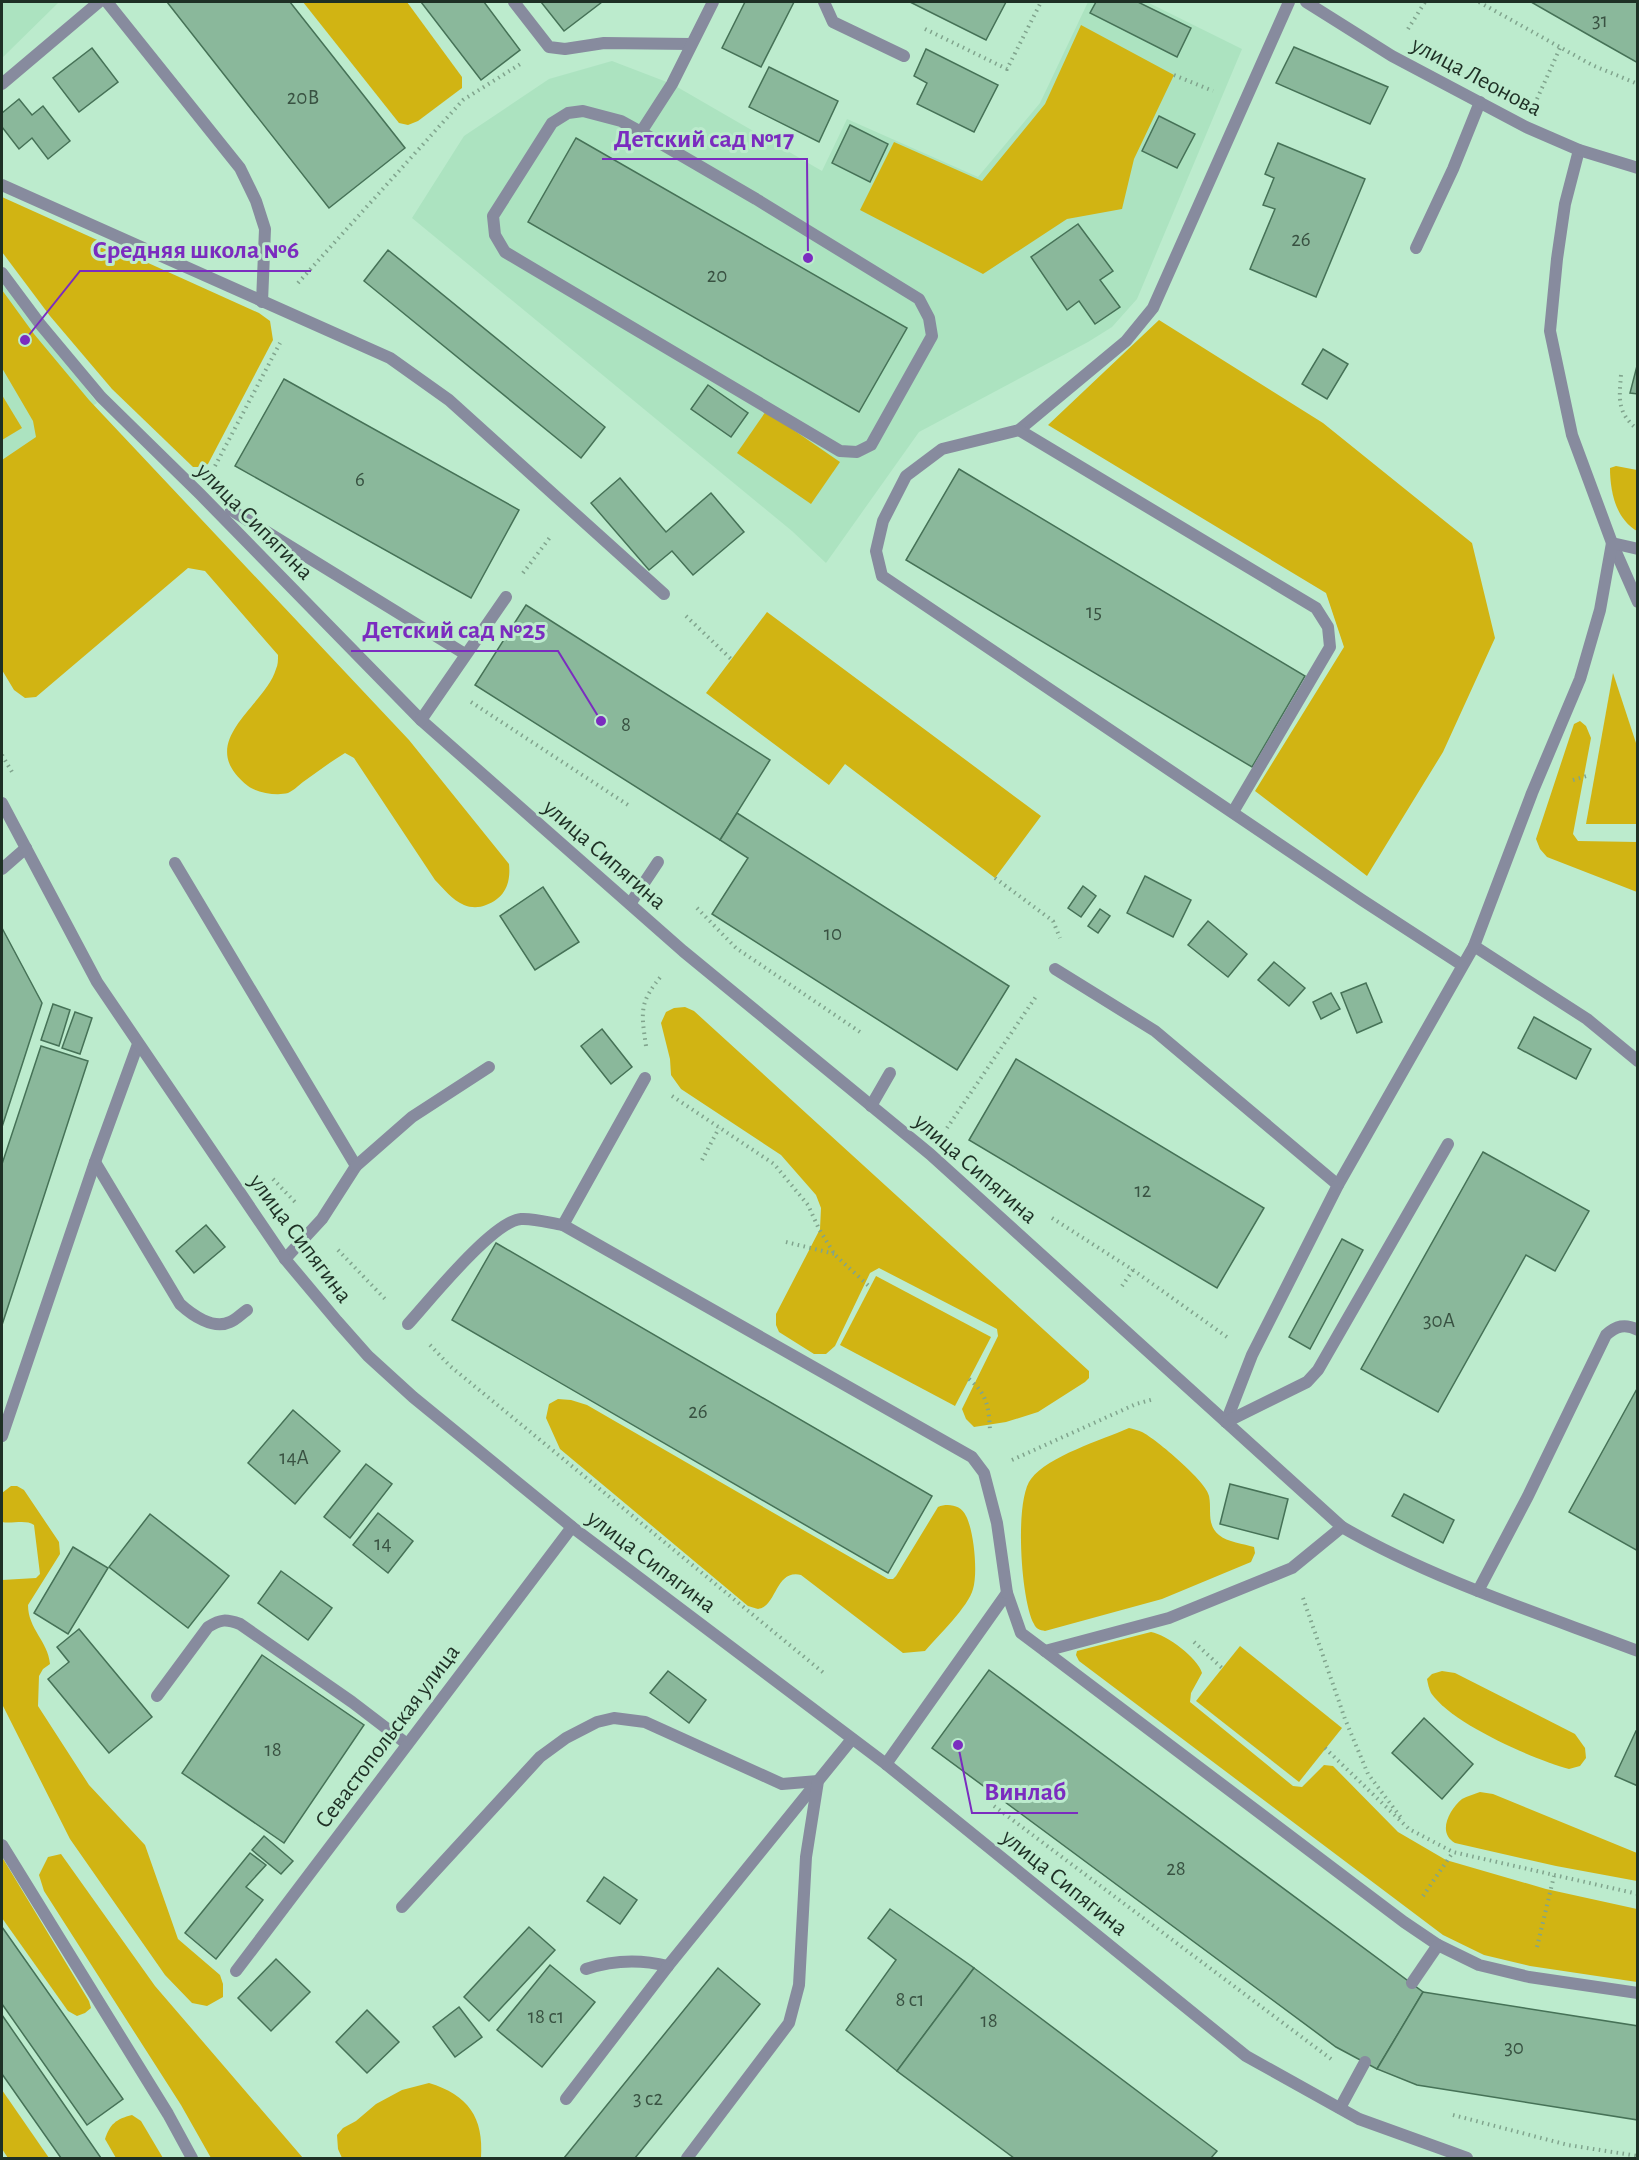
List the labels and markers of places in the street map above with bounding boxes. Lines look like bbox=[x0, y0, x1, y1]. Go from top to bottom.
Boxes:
callout: Детский сад №17 bbox=[602, 115, 807, 159]
callout: Средняя школа №6 bbox=[80, 227, 311, 271]
callout: Детский сад №25 bbox=[351, 607, 558, 651]
callout: Винлаб bbox=[972, 1769, 1078, 1813]

